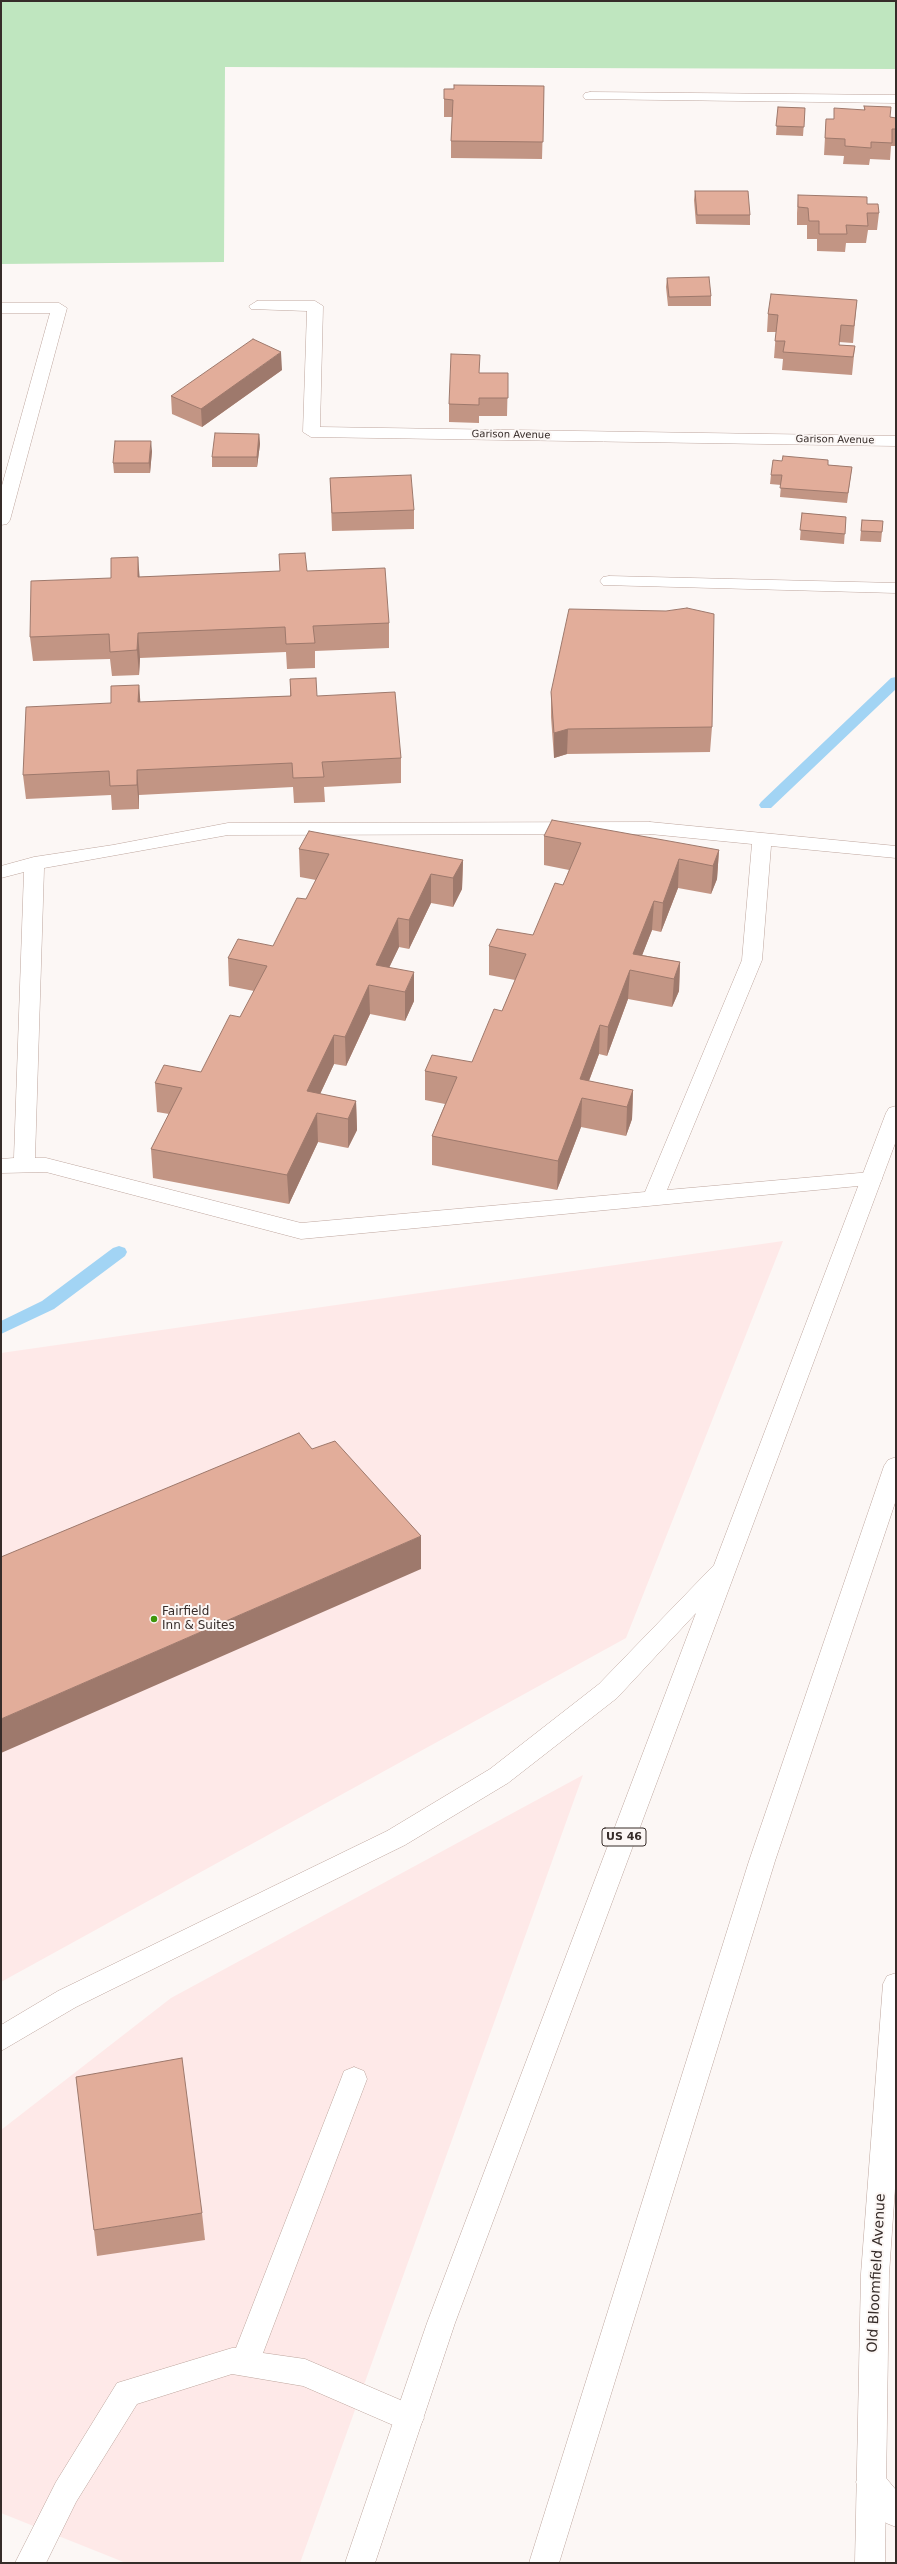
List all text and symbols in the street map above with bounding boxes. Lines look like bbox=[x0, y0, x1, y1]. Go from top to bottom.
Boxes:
street label: Garison Avenue bbox=[472, 428, 550, 442]
street label: Garison Avenue bbox=[796, 433, 874, 447]
place label: Fairfield Inn & Suites bbox=[162, 1605, 235, 1633]
marker: Fairfield Inn & Suites bbox=[149, 1614, 159, 1624]
road number: US 46 bbox=[602, 1828, 646, 1846]
street label: Old Bloomfield Avenue bbox=[864, 2193, 890, 2353]

